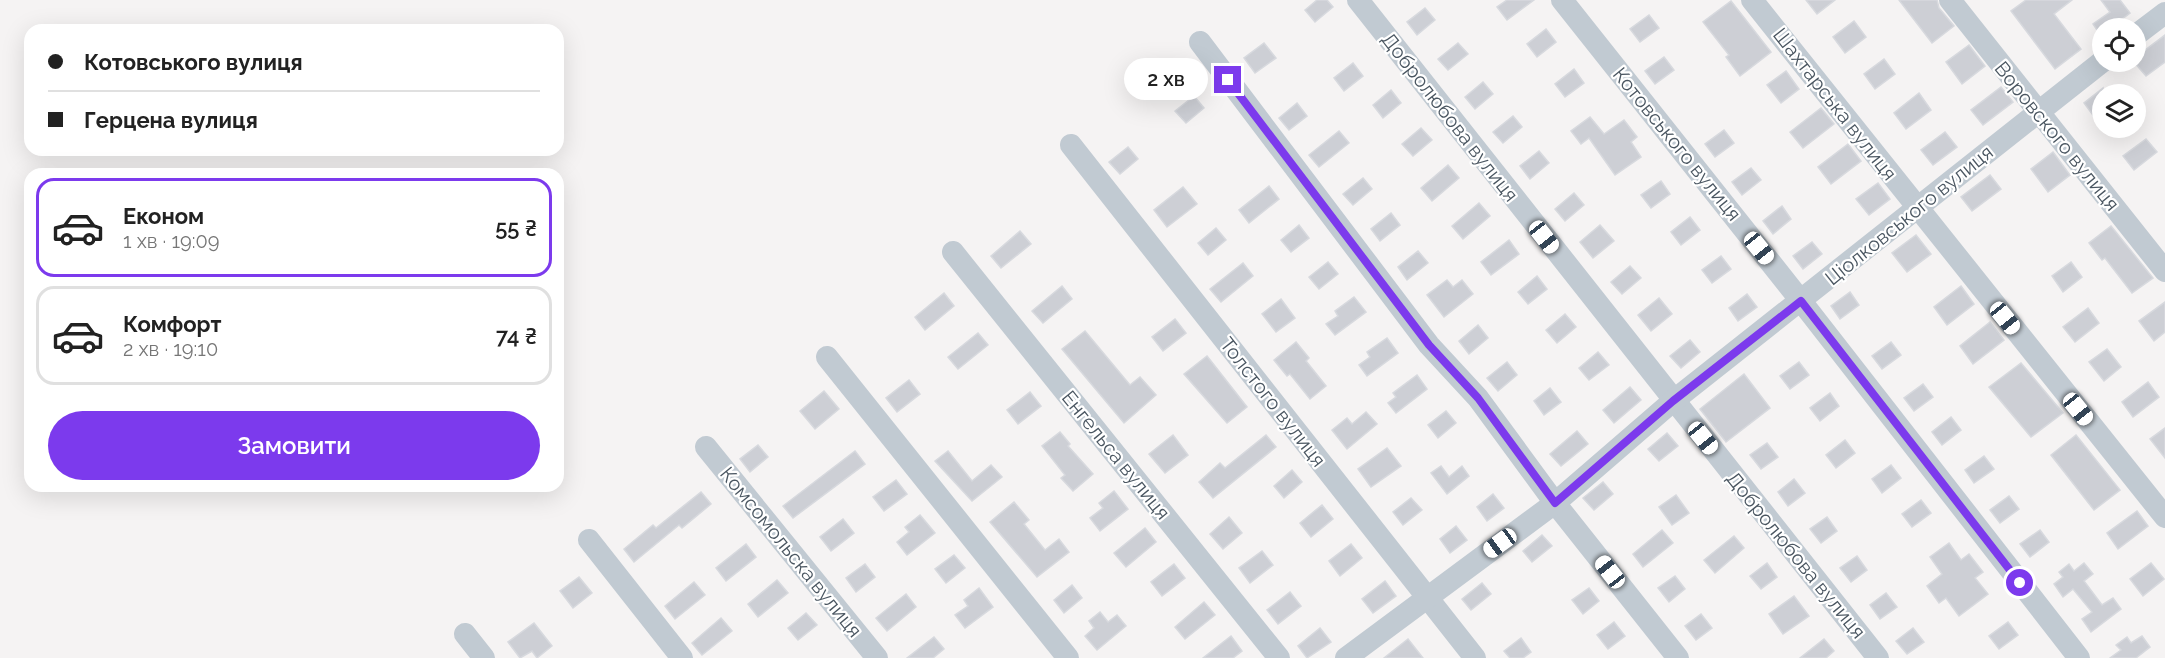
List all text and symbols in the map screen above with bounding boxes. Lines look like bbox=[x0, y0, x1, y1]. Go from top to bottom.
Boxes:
map controls bbox=[2092, 18, 2146, 138]
button: locate bbox=[2092, 18, 2146, 72]
street label: Шахтарська вулиця bbox=[1768, 23, 1902, 185]
street label: Добролюбова вулиця bbox=[1377, 28, 1523, 206]
text: Котовського вулиця bbox=[84, 49, 303, 75]
street label: Воровского вулиця bbox=[1990, 57, 2124, 215]
callout: 2 хв bbox=[1123, 59, 1207, 101]
street label: Котовського вулиця bbox=[1608, 62, 1746, 226]
route end bbox=[1214, 66, 1241, 93]
text: 2 хв bbox=[1147, 67, 1185, 91]
button: layers bbox=[2092, 84, 2146, 138]
text: Герцена вулиця bbox=[84, 107, 258, 133]
street label: Ціолковського вулиця bbox=[1820, 140, 1998, 290]
icon: car bbox=[51, 201, 105, 255]
text: Економ bbox=[123, 203, 204, 229]
text: 55 ₴ bbox=[495, 215, 537, 241]
car bbox=[1526, 217, 1562, 257]
car bbox=[1741, 228, 1777, 268]
text: 1 хв · 19:09 bbox=[123, 229, 219, 253]
car bbox=[1987, 298, 2023, 338]
icon: car bbox=[51, 309, 105, 363]
text: Комфорт bbox=[123, 311, 221, 337]
text: 74 ₴ bbox=[496, 323, 537, 349]
street label: Толстого вулиця bbox=[1215, 333, 1331, 471]
text: 2 хв · 19:10 bbox=[123, 337, 218, 361]
street label: Енгельса вулиця bbox=[1057, 386, 1175, 524]
car bbox=[2060, 389, 2096, 429]
button: Замовити bbox=[48, 411, 540, 480]
car bbox=[1685, 418, 1721, 458]
street label: Комсомольска вулиця bbox=[715, 462, 867, 642]
street label: Добролюбова вулиця bbox=[1721, 467, 1871, 643]
car bbox=[1480, 525, 1520, 561]
car bbox=[1592, 552, 1628, 592]
route start bbox=[2006, 569, 2033, 596]

